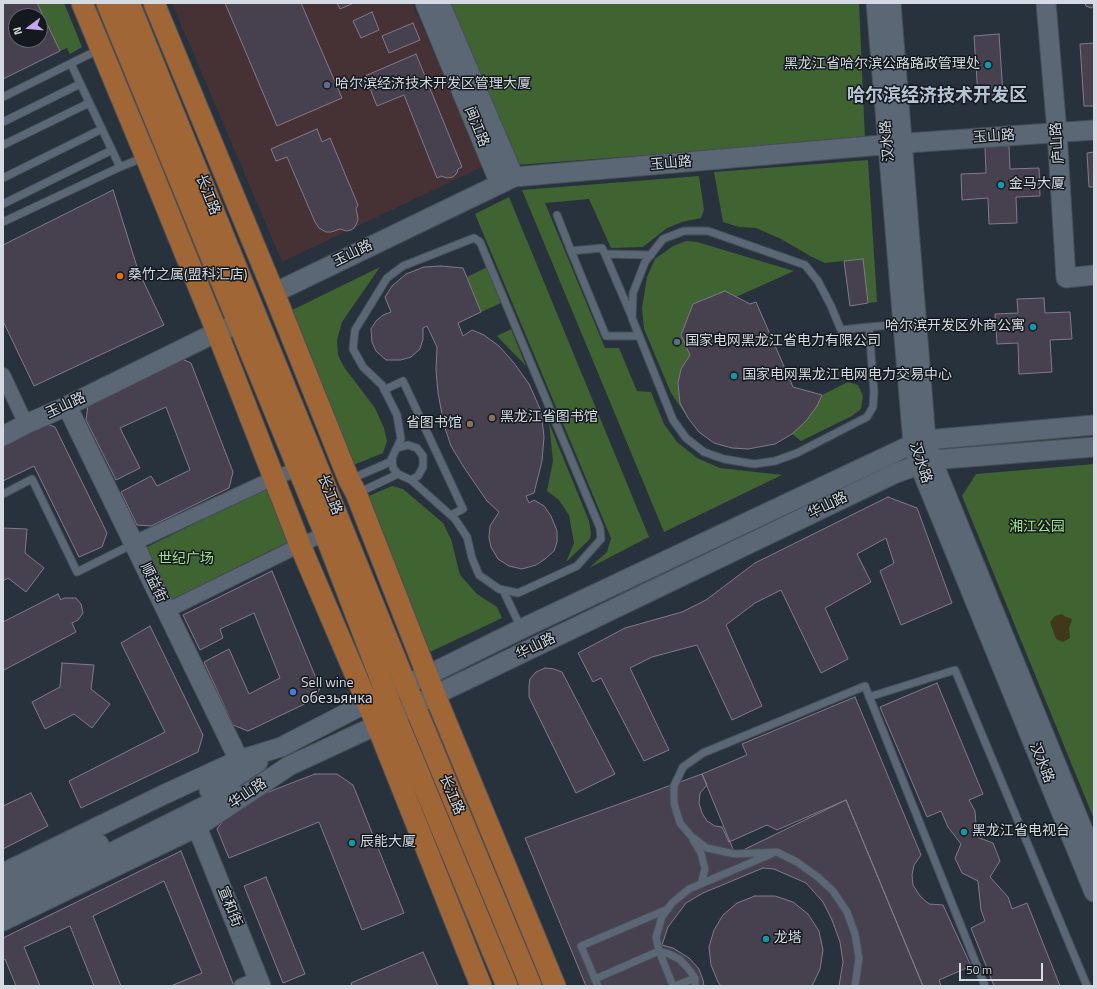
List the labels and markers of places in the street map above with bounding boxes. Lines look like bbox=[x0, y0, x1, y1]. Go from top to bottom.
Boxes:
place label: 黑龙江省哈尔滨公路路政管理处 bbox=[784, 57, 980, 73]
marker: 黑龙江省哈尔滨公路路政管理处 bbox=[983, 60, 993, 70]
place label: 哈尔滨经济技术开发区管理大厦 bbox=[335, 77, 531, 93]
marker: 哈尔滨经济技术开发区管理大厦 bbox=[322, 80, 332, 90]
place label: 金马大厦 bbox=[1009, 177, 1065, 193]
marker: 金马大厦 bbox=[996, 180, 1006, 190]
place label: 桑竹之属(盟科汇店) bbox=[128, 268, 247, 284]
marker: 桑竹之属(盟科汇店) bbox=[115, 271, 125, 281]
place label: 哈尔滨开发区外商公寓 bbox=[885, 319, 1025, 335]
marker: 哈尔滨开发区外商公寓 bbox=[1028, 322, 1038, 332]
place label: 国家电网黑龙江省电力有限公司 bbox=[685, 334, 881, 350]
marker: 国家电网黑龙江省电力有限公司 bbox=[672, 337, 682, 347]
place label: 国家电网黑龙江电网电力交易中心 bbox=[742, 368, 952, 384]
marker: 国家电网黑龙江电网电力交易中心 bbox=[729, 371, 739, 381]
place label: 黑龙江省图书馆 bbox=[500, 410, 598, 426]
marker: 黑龙江省图书馆 bbox=[487, 413, 497, 423]
place label: 省图书馆 bbox=[406, 416, 462, 432]
marker: 省图书馆 bbox=[465, 419, 475, 429]
place label: Sell wine обезьянка bbox=[301, 676, 373, 708]
marker: Sell wine обезьянка bbox=[288, 687, 298, 697]
place label: 黑龙江省电视台 bbox=[972, 824, 1070, 840]
marker: 黑龙江省电视台 bbox=[959, 827, 969, 837]
place label: 辰能大厦 bbox=[360, 835, 416, 851]
marker: 辰能大厦 bbox=[347, 838, 357, 848]
place label: 龙塔 bbox=[774, 931, 802, 947]
marker: 龙塔 bbox=[761, 934, 771, 944]

